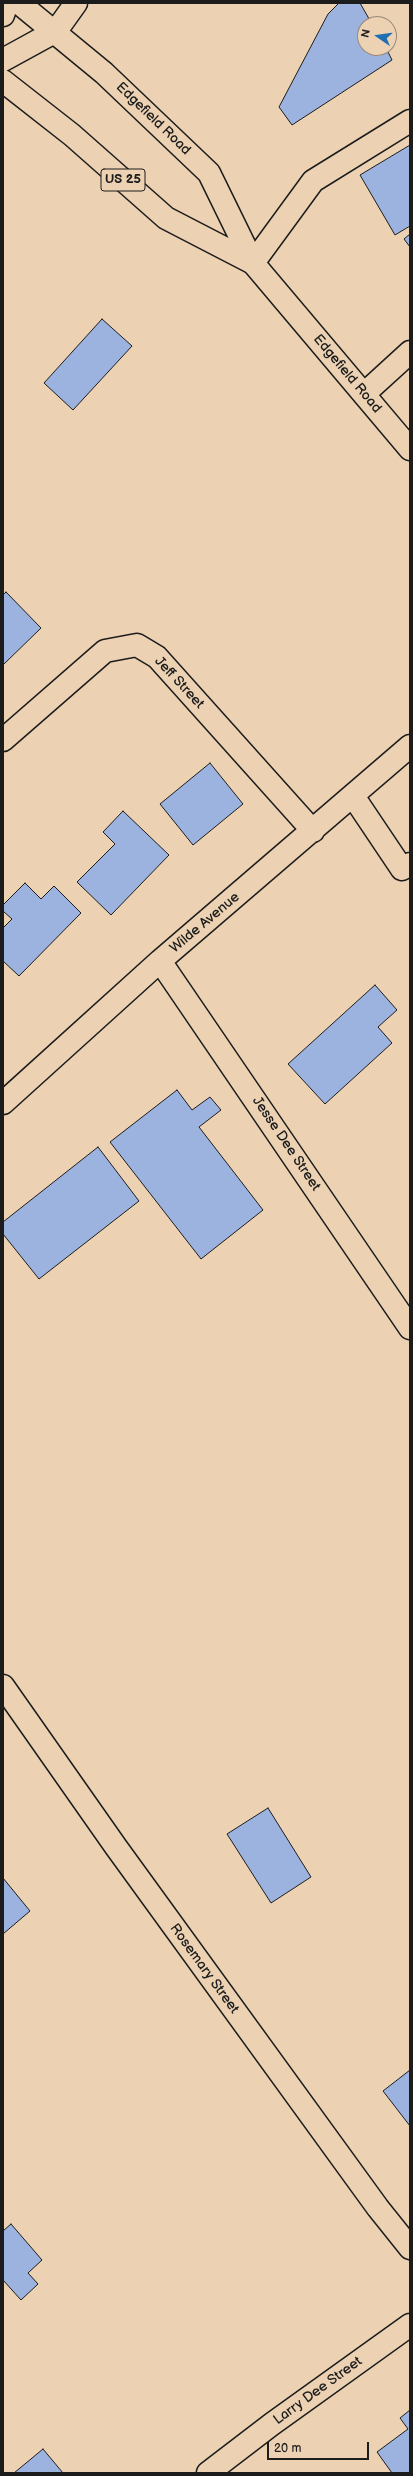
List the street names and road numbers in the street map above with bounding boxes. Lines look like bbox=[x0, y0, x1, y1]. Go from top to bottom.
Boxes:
street label: Edgefield Road bbox=[112, 79, 194, 159]
road number: US 25 bbox=[101, 169, 145, 191]
street label: Edgefield Road bbox=[309, 331, 385, 417]
street label: Jeff Street bbox=[151, 653, 207, 713]
street label: Wilde Avenue bbox=[167, 889, 243, 957]
street label: Jesse Dee Street bbox=[248, 1094, 324, 1194]
street label: Rosemary Street bbox=[166, 1921, 242, 2017]
street label: Larry Dee Street bbox=[270, 2353, 366, 2429]

